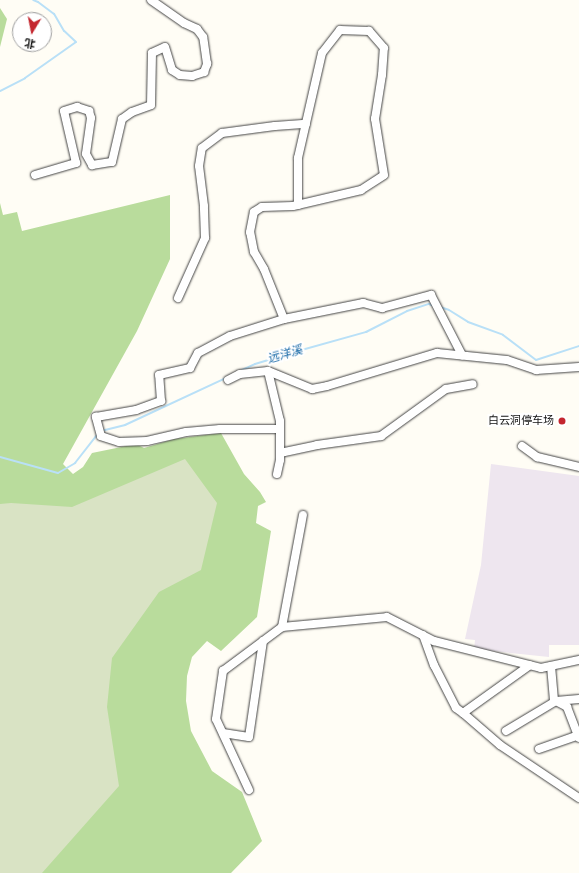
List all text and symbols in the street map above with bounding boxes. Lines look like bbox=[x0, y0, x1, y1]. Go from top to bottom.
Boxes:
north arrow bbox=[12, 12, 52, 52]
text: 北 bbox=[23, 35, 37, 52]
water label: 远洋溪 bbox=[266, 343, 304, 367]
place label: 白云洞停车场 bbox=[488, 414, 554, 428]
marker: 白云洞停车场 bbox=[557, 416, 567, 426]

